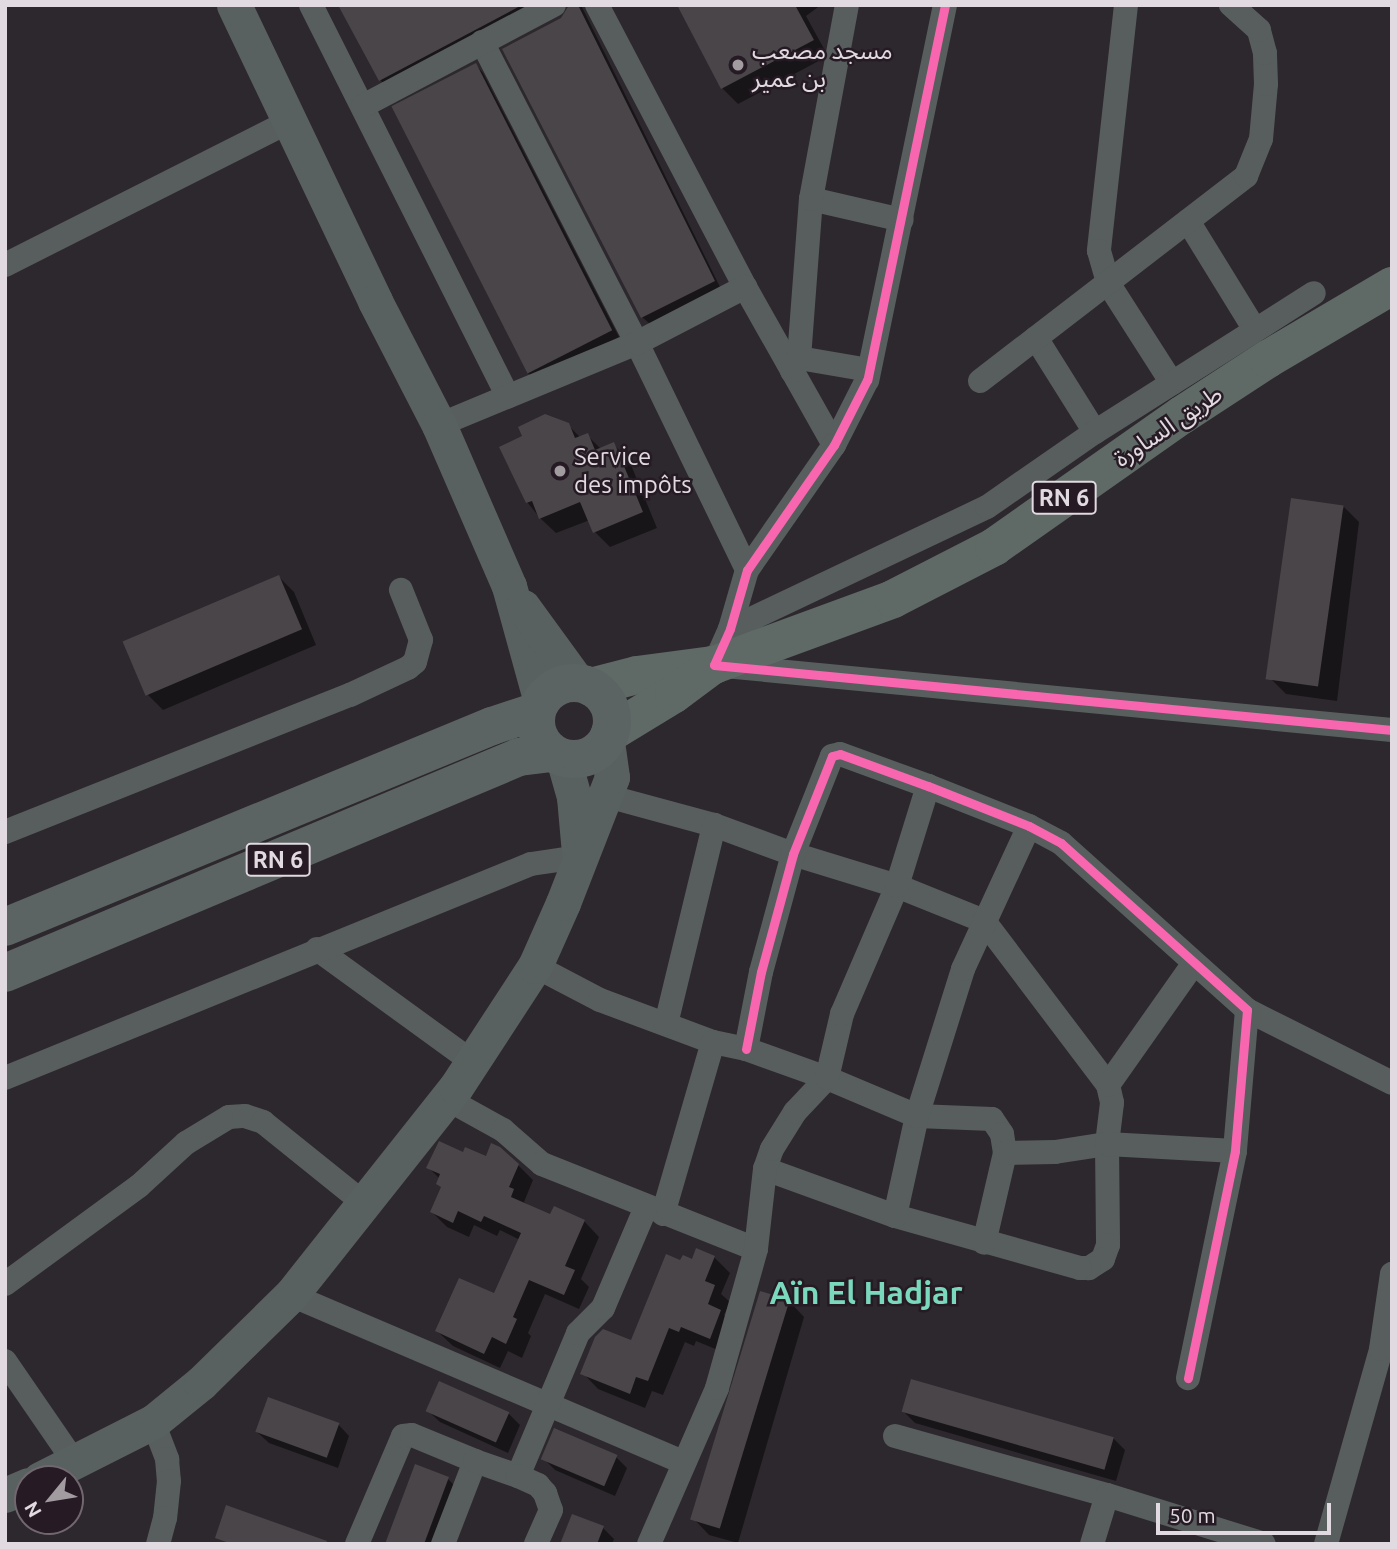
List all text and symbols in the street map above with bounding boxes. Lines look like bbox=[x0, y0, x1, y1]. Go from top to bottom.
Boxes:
place label: مسجد مصعب بن عمير bbox=[752, 37, 893, 93]
marker: مسجد مصعب بن عمير bbox=[730, 57, 746, 73]
street label: طريق الساورة bbox=[1108, 379, 1228, 473]
place label: Service des impôts bbox=[574, 443, 692, 499]
marker: Service des impôts bbox=[552, 463, 568, 479]
road number: RN 6 bbox=[1031, 478, 1097, 518]
road number: RN 6 bbox=[245, 840, 311, 880]
district label: Aïn El Hadjar bbox=[769, 1273, 963, 1311]
north arrow bbox=[14, 1465, 84, 1535]
scale bar bbox=[1159, 1490, 1334, 1534]
text: N bbox=[19, 1498, 46, 1521]
text: 50 m bbox=[1169, 1503, 1216, 1527]

